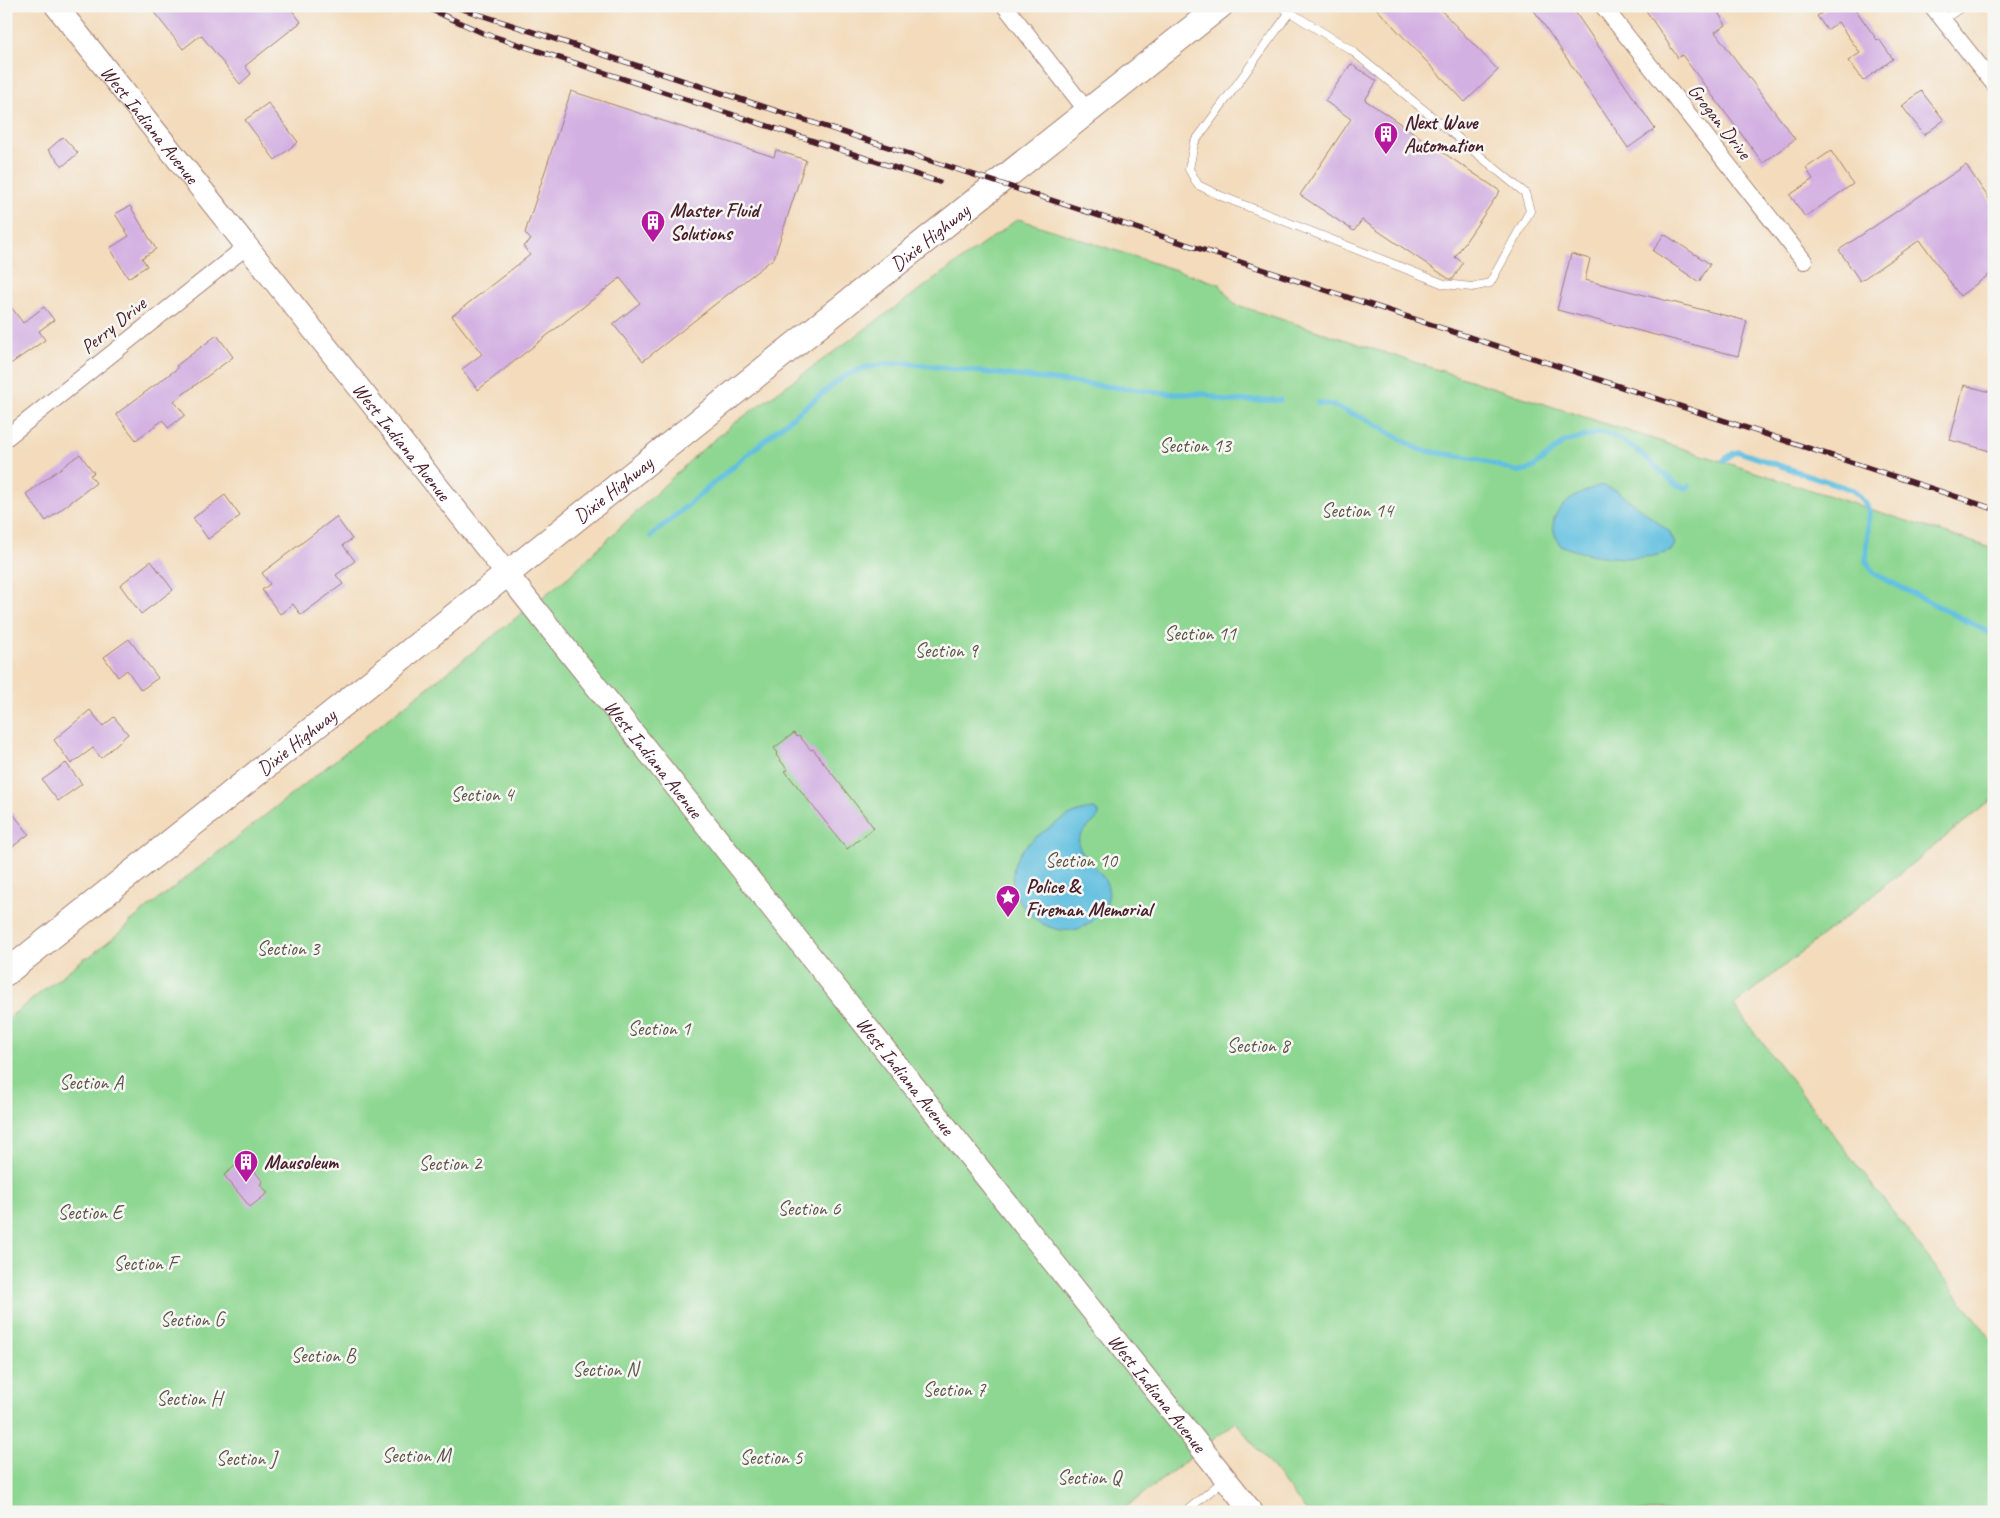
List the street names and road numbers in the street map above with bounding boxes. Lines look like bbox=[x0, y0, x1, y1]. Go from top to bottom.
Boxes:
street label: West Indiana Avenue bbox=[95, 60, 205, 190]
street label: Grogan Drive bbox=[1682, 79, 1758, 165]
street label: Dixie Highway bbox=[886, 198, 976, 277]
street label: Perry Drive bbox=[75, 290, 152, 359]
street label: West Indiana Avenue bbox=[347, 377, 457, 507]
street label: Dixie Highway bbox=[569, 450, 659, 529]
street label: West Indiana Avenue bbox=[599, 695, 709, 824]
street label: Dixie Highway bbox=[252, 702, 342, 781]
street label: West Indiana Avenue bbox=[851, 1012, 961, 1141]
street label: West Indiana Avenue bbox=[1102, 1329, 1213, 1459]

